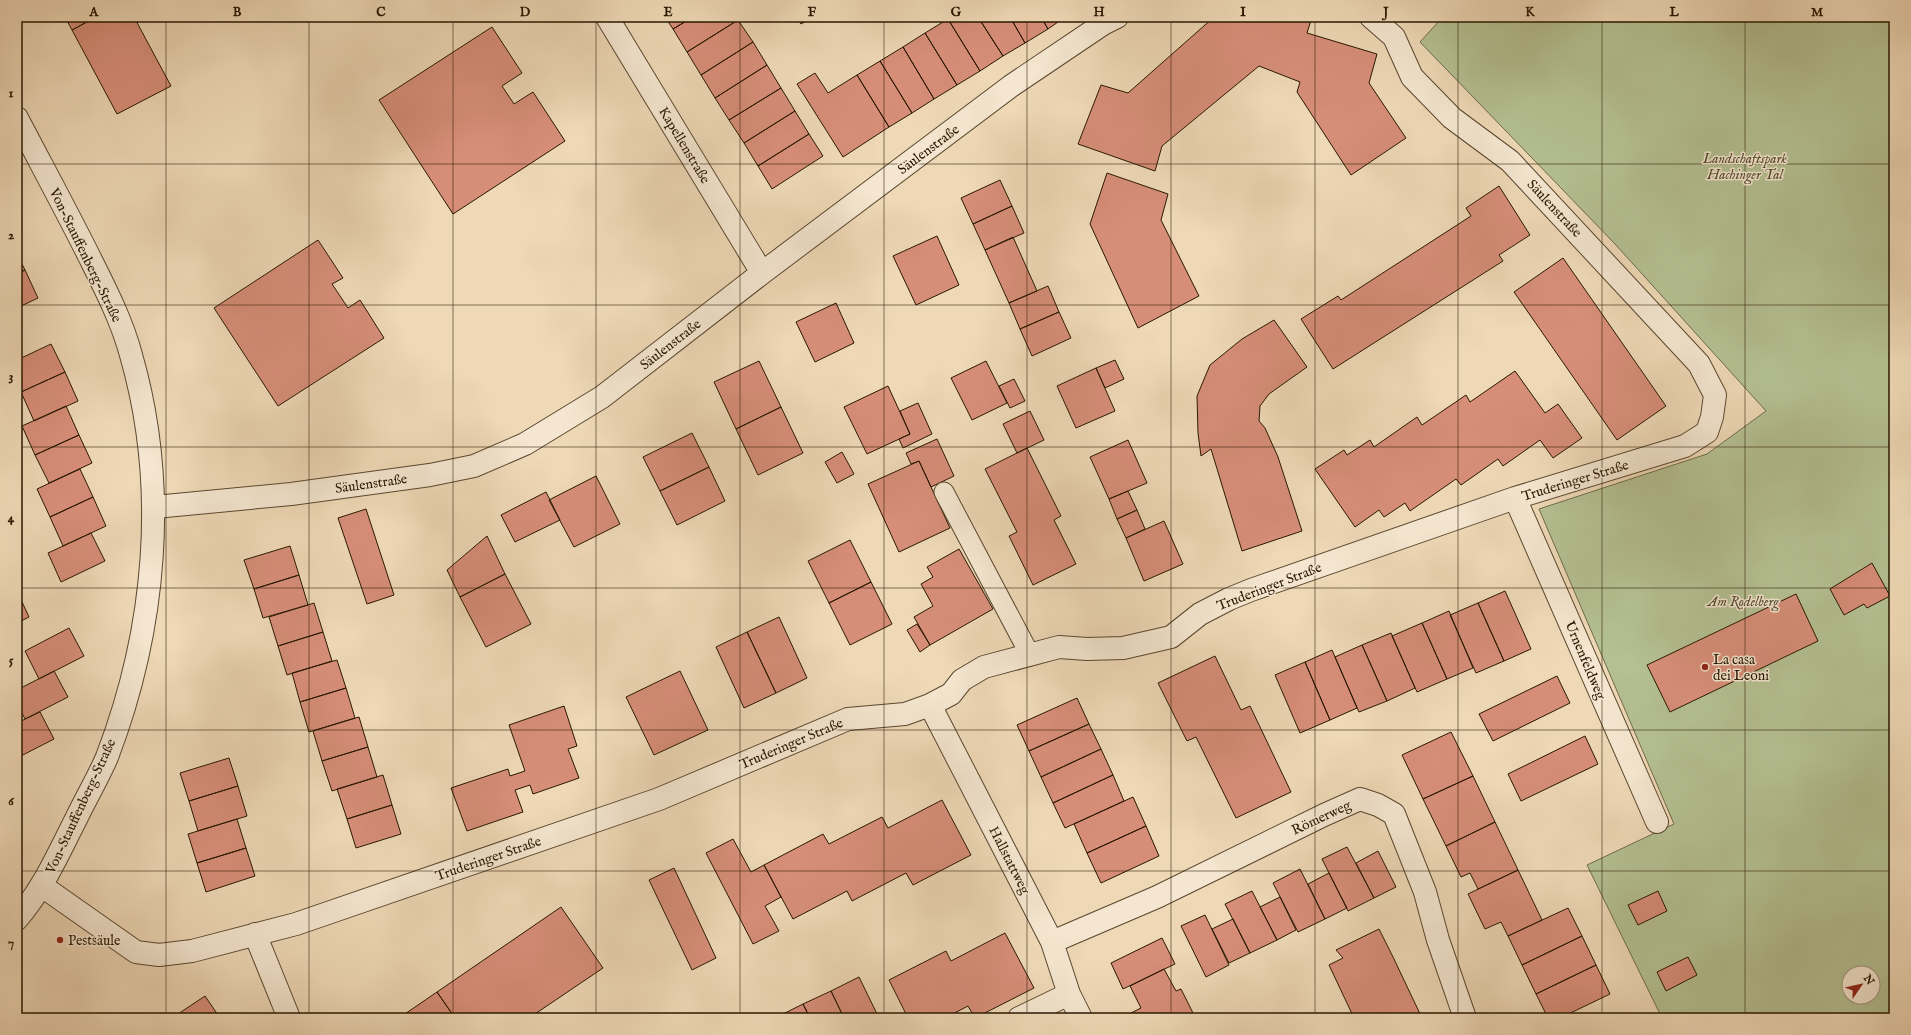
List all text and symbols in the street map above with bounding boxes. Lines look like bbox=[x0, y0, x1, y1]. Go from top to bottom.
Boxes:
text: A bbox=[89, 4, 100, 21]
text: B bbox=[233, 4, 242, 21]
text: C bbox=[376, 4, 386, 21]
text: D bbox=[520, 4, 531, 21]
text: E bbox=[663, 4, 673, 21]
text: F bbox=[808, 4, 817, 21]
text: G bbox=[951, 4, 962, 21]
text: H bbox=[1093, 4, 1105, 21]
text: I bbox=[1240, 4, 1246, 21]
text: J bbox=[1381, 4, 1389, 21]
text: K bbox=[1525, 4, 1535, 21]
text: L bbox=[1668, 4, 1679, 21]
text: M bbox=[1811, 4, 1824, 21]
text: 1 bbox=[9, 85, 14, 102]
street label: Kapellenstraße bbox=[654, 104, 714, 188]
street label: Säulenstraße bbox=[894, 120, 964, 179]
park label: Landschaftspark Hachinger Tal bbox=[1702, 150, 1787, 185]
street label: Säulenstraße bbox=[1523, 176, 1586, 242]
street label: Von-Stauffenberg-Straße bbox=[44, 184, 126, 326]
text: 2 bbox=[8, 227, 14, 244]
street label: Säulenstraße bbox=[636, 315, 705, 374]
text: 3 bbox=[9, 368, 14, 385]
street label: Truderinger Straße bbox=[1520, 456, 1631, 506]
street label: Säulenstraße bbox=[334, 470, 409, 498]
text: 4 bbox=[8, 510, 15, 527]
street label: Truderinger Straße bbox=[1214, 558, 1325, 615]
park label: Am Rodelberg bbox=[1705, 593, 1779, 612]
street label: Urnenfeldweg bbox=[1560, 618, 1610, 703]
place label: La casa dei Leoni bbox=[1713, 651, 1769, 685]
text: 5 bbox=[9, 652, 14, 669]
marker: La casa dei Leoni bbox=[1700, 662, 1710, 672]
street label: Truderinger Straße bbox=[737, 714, 846, 774]
street label: Von-Stauffenberg-Straße bbox=[41, 735, 120, 878]
text: 6 bbox=[8, 793, 14, 810]
street label: Römerweg bbox=[1289, 796, 1354, 840]
street label: Hallstattweg bbox=[984, 823, 1034, 898]
street label: Truderinger Straße bbox=[433, 832, 544, 885]
place label: Pestsäule bbox=[68, 932, 121, 950]
text: 7 bbox=[8, 935, 14, 952]
marker: Pestsäule bbox=[55, 935, 65, 945]
north arrow bbox=[1841, 965, 1881, 1005]
text: N bbox=[1859, 971, 1877, 988]

